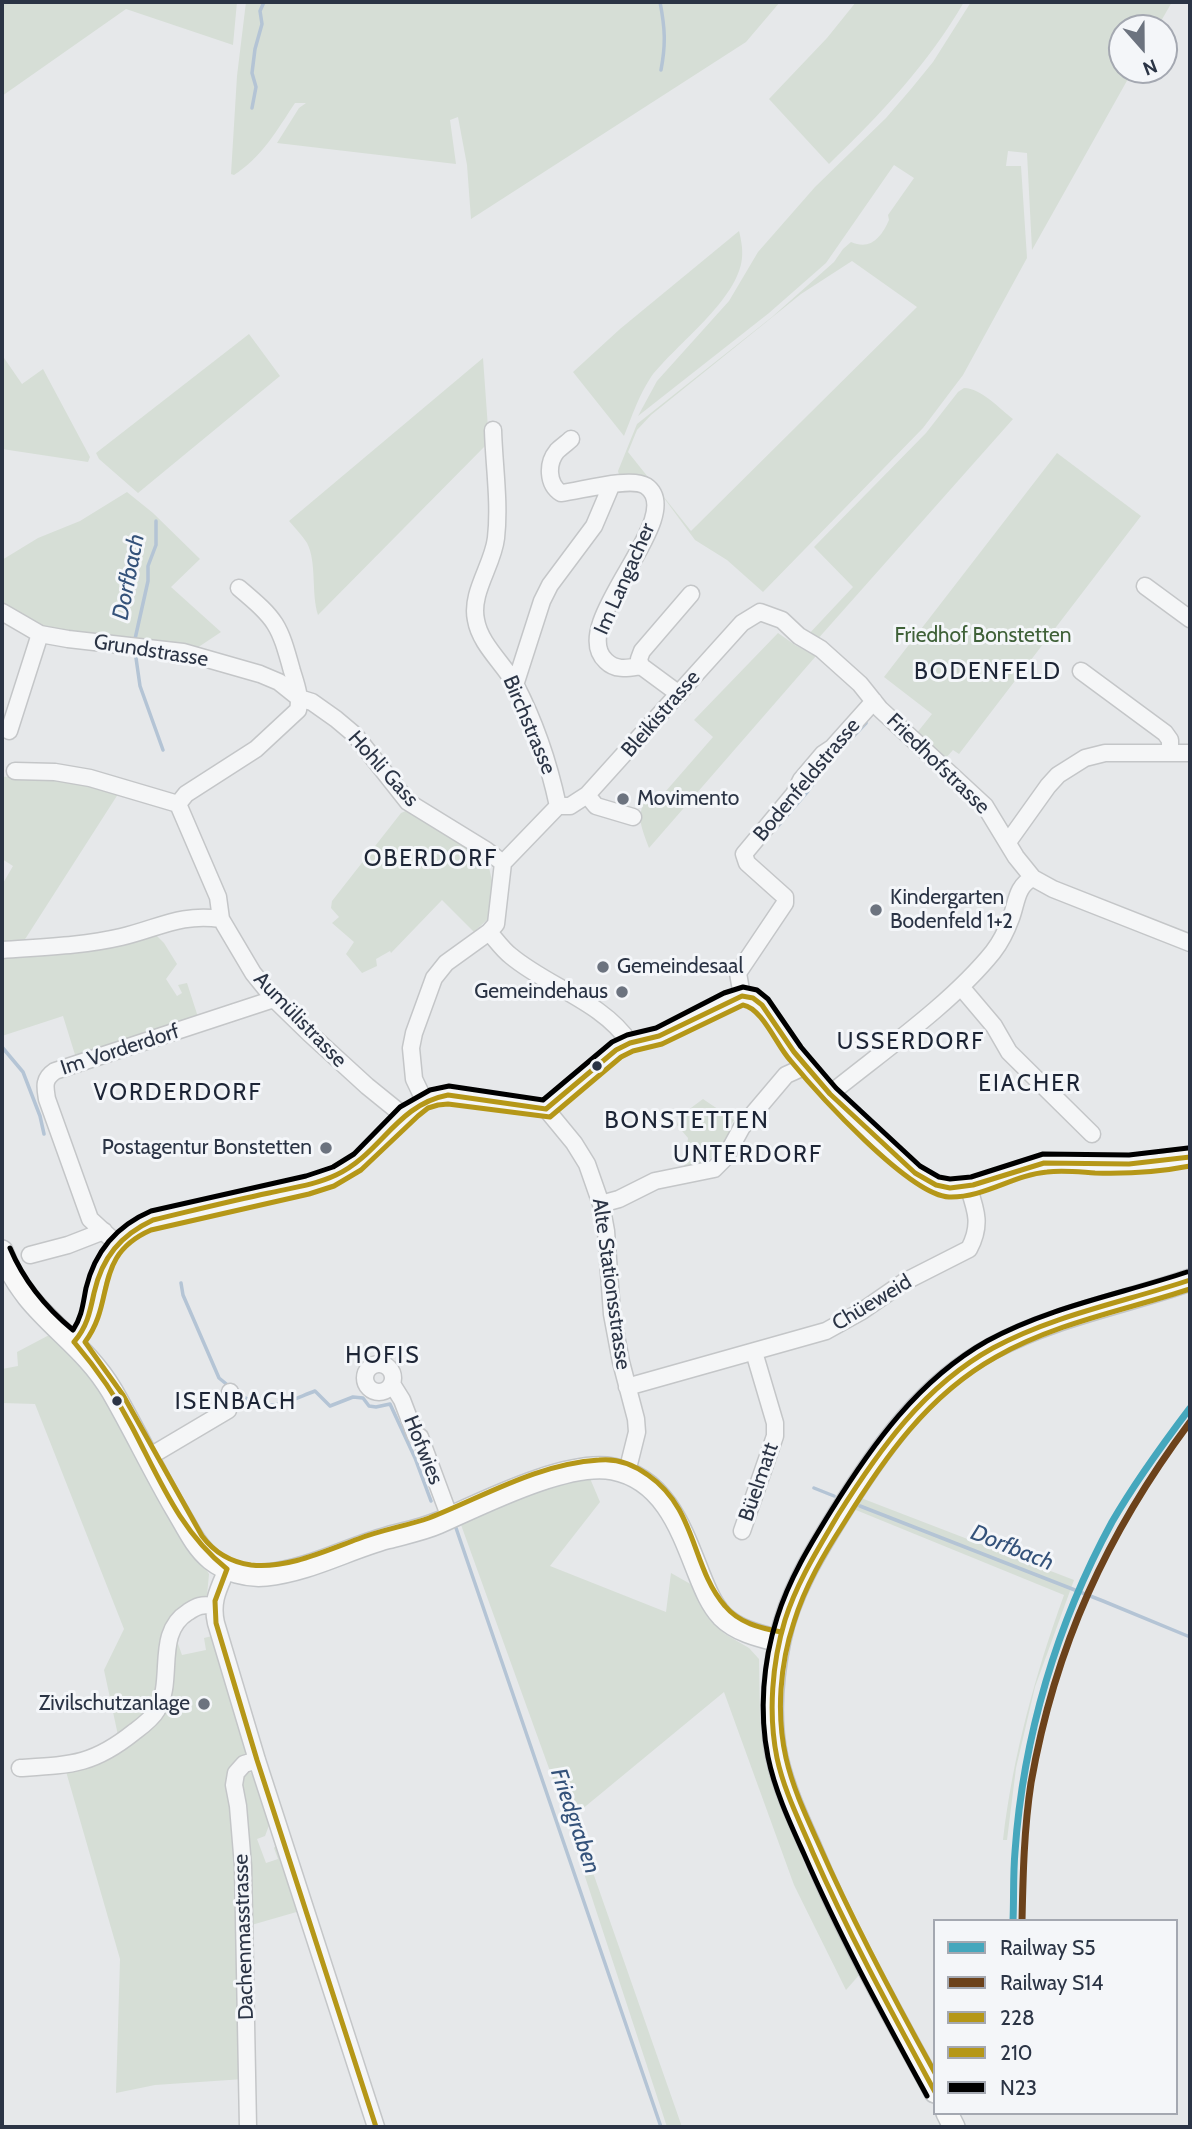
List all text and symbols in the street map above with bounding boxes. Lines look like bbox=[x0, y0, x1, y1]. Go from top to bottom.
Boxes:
north arrow bbox=[1108, 14, 1178, 84]
text: N bbox=[1140, 54, 1160, 80]
street label: Im Langacher bbox=[589, 519, 661, 639]
water label: Dorfbach bbox=[107, 532, 151, 622]
park label: Friedhof Bonstetten bbox=[895, 623, 1071, 649]
street label: Grundstrasse bbox=[92, 630, 210, 672]
district label: BODENFELD bbox=[915, 658, 1061, 686]
street label: Bleikistrasse bbox=[616, 665, 706, 763]
street label: Birchstrasse bbox=[497, 672, 561, 778]
street label: Friedhofstrasse bbox=[881, 708, 995, 820]
street label: Bodenfeldstrasse bbox=[748, 713, 866, 847]
street label: Hohli Gass bbox=[342, 726, 424, 812]
place label: Movimento bbox=[637, 786, 739, 812]
marker: Movimento bbox=[615, 791, 631, 807]
district label: OBERDORF bbox=[365, 845, 497, 873]
place label: Kindergarten Bodenfeld 1+2 bbox=[890, 885, 1013, 935]
marker: Kindergarten Bodenfeld 1+2 bbox=[868, 902, 884, 918]
place label: Gemeindesaal bbox=[617, 954, 743, 980]
marker: Gemeindesaal bbox=[595, 959, 611, 975]
street label: Aumülistrasse bbox=[248, 967, 352, 1073]
place label: Gemeindehaus bbox=[474, 979, 608, 1005]
marker: Gemeindehaus bbox=[614, 984, 630, 1000]
street label: Im Vorderdorf bbox=[57, 1019, 183, 1081]
district label: USSERDORF bbox=[838, 1028, 984, 1056]
unlabelled marker bbox=[590, 1059, 604, 1073]
district label: EIACHER bbox=[979, 1070, 1081, 1098]
district label: VORDERDORF bbox=[95, 1079, 261, 1107]
district label: BONSTETTEN bbox=[605, 1107, 769, 1135]
place label: Postagentur Bonstetten bbox=[102, 1135, 312, 1161]
marker: Postagentur Bonstetten bbox=[318, 1140, 334, 1156]
district label: UNTERDORF bbox=[674, 1141, 822, 1169]
street label: Alte Stationsstrasse bbox=[586, 1197, 636, 1371]
street label: Chüeweid bbox=[828, 1270, 916, 1336]
district label: HOFIS bbox=[346, 1342, 420, 1370]
district label: ISENBACH bbox=[176, 1388, 296, 1416]
unlabelled marker bbox=[110, 1394, 124, 1408]
street label: Hofwies bbox=[398, 1412, 448, 1488]
street label: Büelmatt bbox=[734, 1439, 784, 1525]
water label: Dorfbach bbox=[967, 1519, 1057, 1577]
place label: Zivilschutzanlage bbox=[39, 1691, 190, 1717]
marker: Zivilschutzanlage bbox=[196, 1696, 212, 1712]
water label: Friedgraben bbox=[544, 1765, 606, 1877]
street label: Dachenmasstrasse bbox=[229, 1853, 259, 2021]
legend bbox=[933, 1919, 1178, 2115]
text: Railway S5 bbox=[1000, 1935, 1096, 1960]
text: Railway S14 bbox=[1000, 1970, 1103, 1995]
text: 228 bbox=[1000, 2005, 1035, 2030]
text: 210 bbox=[1000, 2040, 1033, 2065]
text: N23 bbox=[1000, 2075, 1037, 2100]

